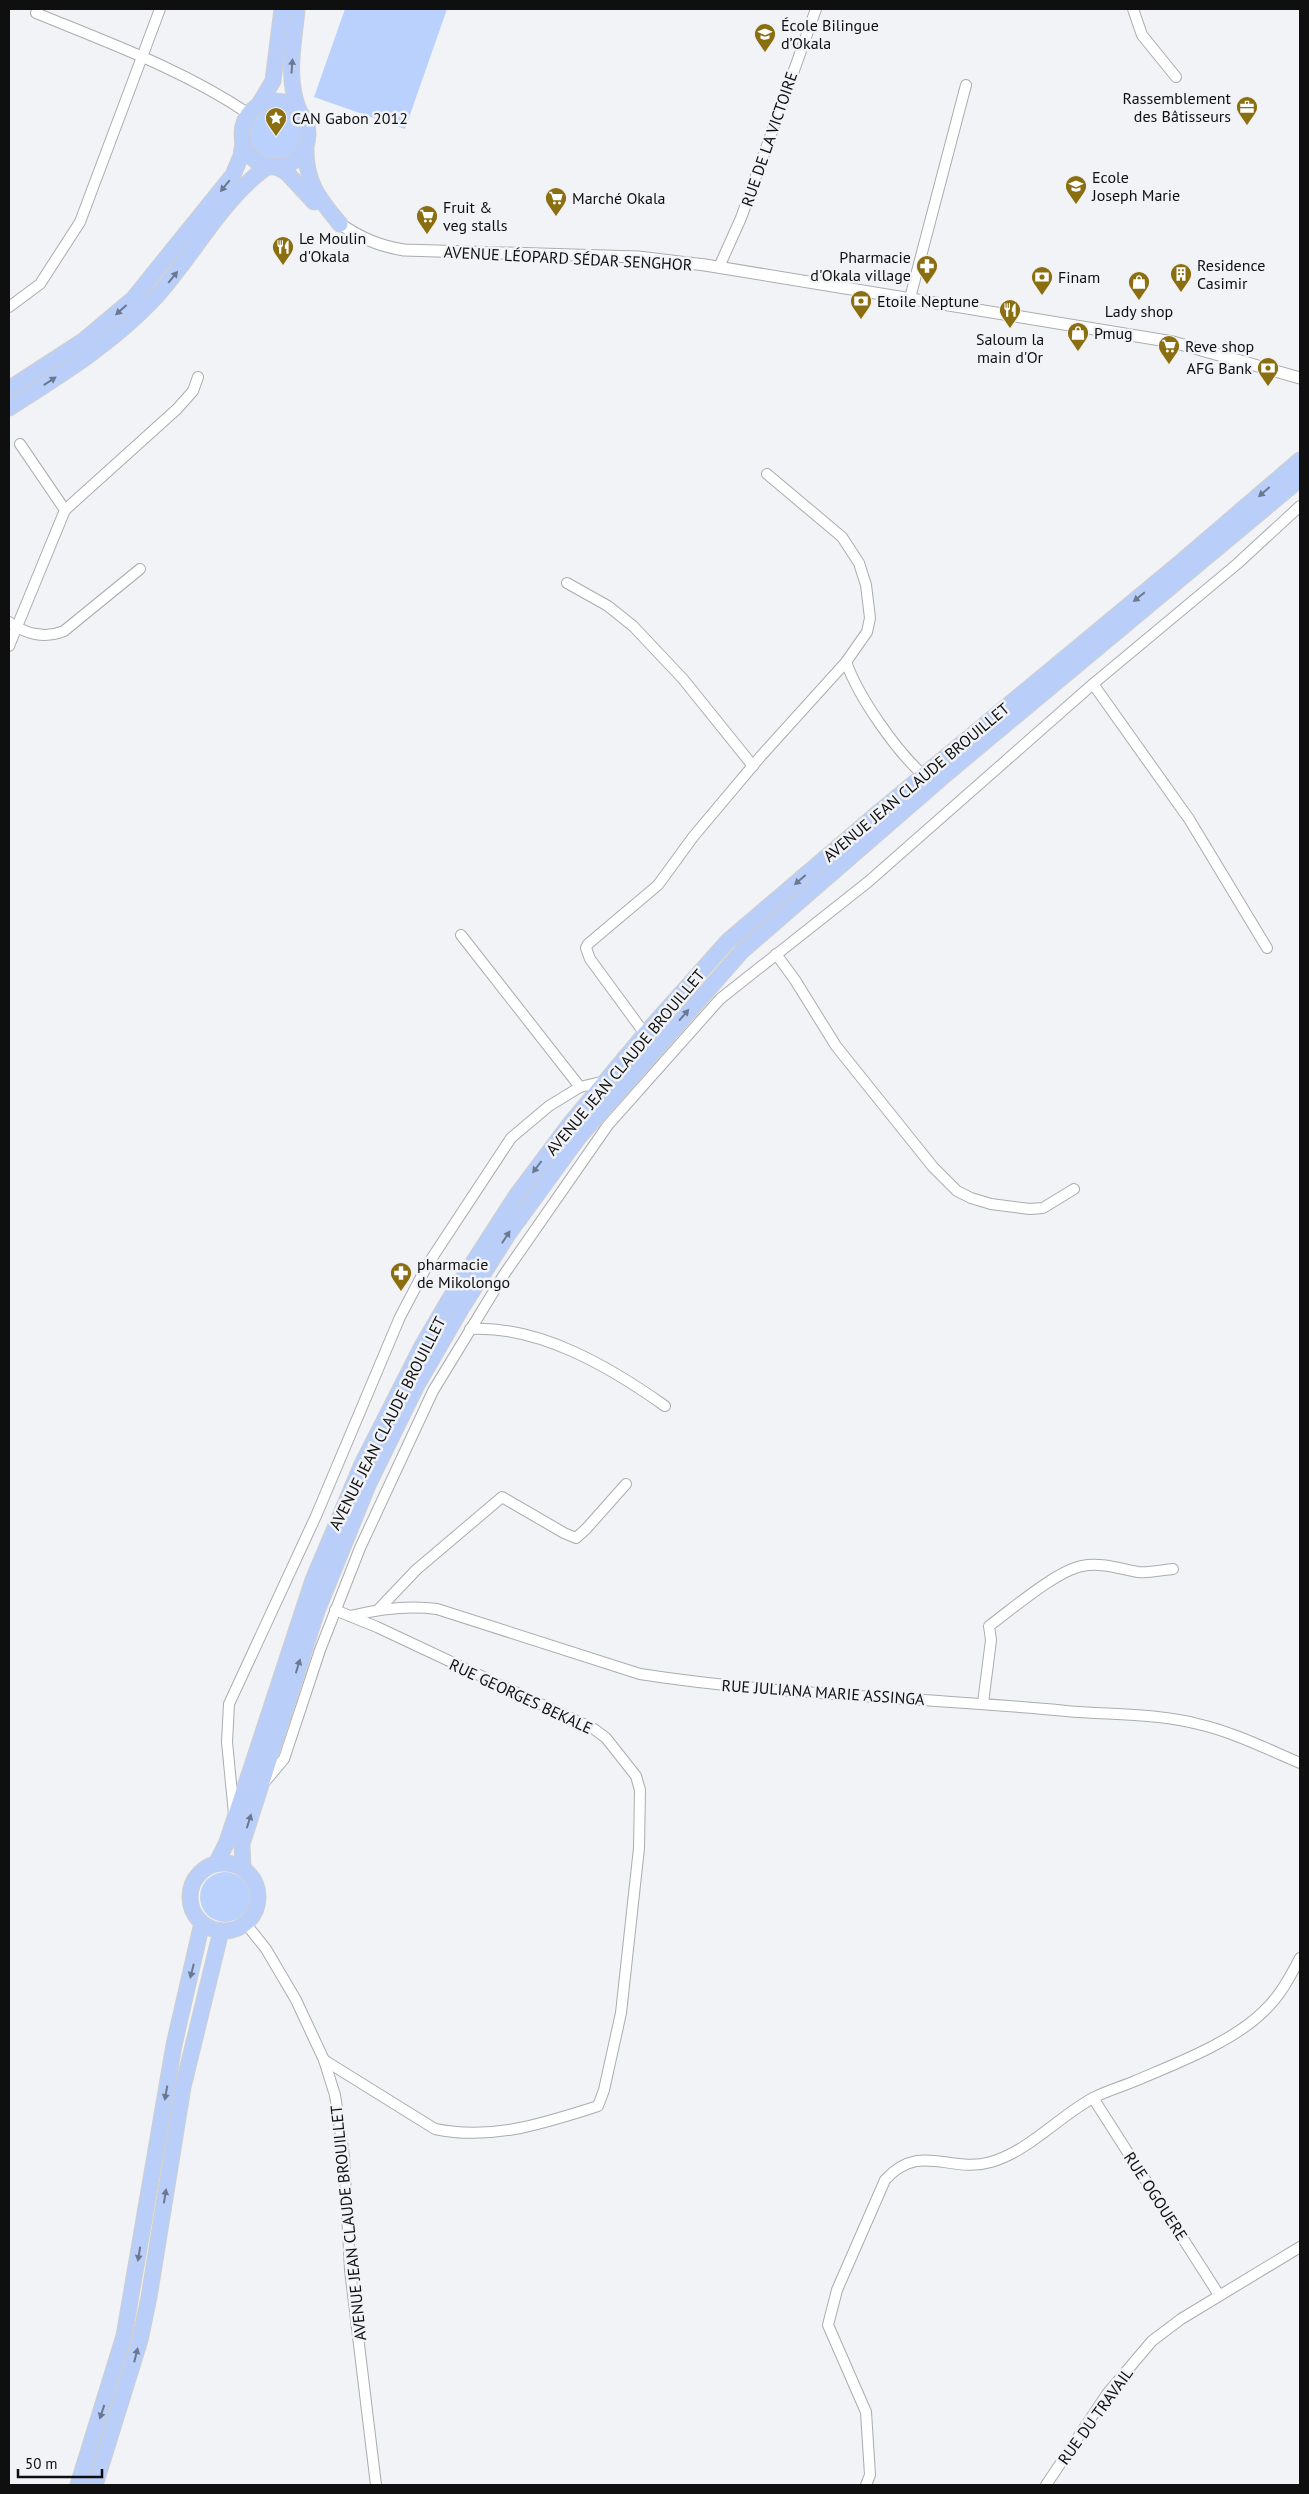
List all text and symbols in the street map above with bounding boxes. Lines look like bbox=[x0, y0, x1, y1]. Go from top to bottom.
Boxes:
place label: École Bilingue d’Okala bbox=[781, 15, 879, 53]
school or university icon: École Bilingue d’Okala bbox=[753, 22, 777, 53]
one-way arrow bbox=[288, 57, 296, 73]
street label: RUE DE LA VICTOIRE bbox=[737, 69, 801, 209]
place label: Rassemblement des Bâtisseurs bbox=[1122, 88, 1232, 126]
office icon: Rassemblement des Bâtisseurs bbox=[1235, 95, 1259, 126]
place icon: CAN Gabon 2012 bbox=[264, 106, 288, 137]
place label: CAN Gabon 2012 bbox=[292, 108, 408, 128]
place label: Ecole Joseph Marie bbox=[1091, 167, 1180, 205]
school or university icon: Ecole Joseph Marie bbox=[1064, 174, 1088, 205]
one-way arrow bbox=[219, 179, 230, 192]
supermarket icon: Marché Okala bbox=[544, 186, 568, 217]
place label: Marché Okala bbox=[572, 188, 666, 208]
place label: Fruit & veg stalls bbox=[443, 197, 508, 235]
supermarket icon: Fruit & veg stalls bbox=[415, 204, 439, 235]
place label: Le Moulin d'Okala bbox=[299, 228, 366, 266]
restaurant icon: Le Moulin d'Okala bbox=[271, 235, 295, 266]
street label: AVENUE LÉOPARD SÉDAR SENGHOR bbox=[443, 242, 693, 274]
place label: Pharmacie d'Okala village bbox=[810, 247, 911, 285]
pharmacy icon: Pharmacie d'Okala village bbox=[915, 254, 939, 285]
place label: Residence Casimir bbox=[1197, 255, 1265, 293]
building icon: Residence Casimir bbox=[1169, 262, 1193, 293]
bank icon: Finam bbox=[1030, 265, 1054, 296]
place label: Finam bbox=[1058, 267, 1100, 287]
one-way arrow bbox=[167, 270, 178, 283]
shop icon: Lady shop bbox=[1127, 270, 1151, 301]
bank icon: Etoile Neptune bbox=[849, 289, 873, 320]
place label: Etoile Neptune bbox=[877, 291, 979, 311]
restaurant icon: Saloum la main d'Or bbox=[998, 298, 1022, 329]
place label: Lady shop bbox=[1105, 301, 1173, 321]
one-way arrow bbox=[115, 304, 127, 316]
shop icon: Pmug bbox=[1066, 321, 1090, 352]
place label: Pmug bbox=[1094, 323, 1133, 343]
place label: Saloum la main d'Or bbox=[976, 329, 1044, 367]
supermarket icon: Reve shop bbox=[1157, 334, 1181, 365]
place label: Reve shop bbox=[1185, 336, 1254, 356]
bank icon: AFG Bank bbox=[1256, 356, 1280, 387]
place label: AFG Bank bbox=[1187, 358, 1252, 378]
one-way arrow bbox=[43, 377, 57, 386]
one-way arrow bbox=[1258, 486, 1270, 498]
one-way arrow bbox=[1133, 591, 1146, 602]
street label: AVENUE JEAN CLAUDE BROUILLET bbox=[819, 698, 1013, 866]
one-way arrow bbox=[794, 874, 806, 886]
street label: AVENUE JEAN CLAUDE BROUILLET bbox=[541, 965, 709, 1159]
one-way arrow bbox=[678, 1010, 690, 1022]
one-way arrow bbox=[532, 1160, 543, 1173]
one-way arrow bbox=[501, 1231, 511, 1244]
place label: pharmacie de Mikolongo bbox=[417, 1254, 510, 1292]
pharmacy icon: pharmacie de Mikolongo bbox=[389, 1261, 413, 1292]
street label: AVENUE JEAN CLAUDE BROUILLET bbox=[324, 1313, 450, 1533]
street label: RUE GEORGES BEKALE bbox=[446, 1654, 596, 1738]
one-way arrow bbox=[295, 1658, 303, 1673]
street label: RUE JULIANA MARIE ASSINGA bbox=[721, 1675, 926, 1709]
one-way arrow bbox=[246, 1813, 254, 1828]
one-way arrow bbox=[187, 1963, 195, 1978]
one-way arrow bbox=[162, 2086, 170, 2102]
street label: AVENUE JEAN CLAUDE BROUILLET bbox=[326, 2104, 370, 2342]
street label: RUE OGOUERE bbox=[1120, 2148, 1192, 2244]
one-way arrow bbox=[161, 2187, 169, 2203]
one-way arrow bbox=[135, 2246, 143, 2262]
one-way arrow bbox=[132, 2348, 140, 2363]
street label: RUE DU TRAVAIL bbox=[1053, 2364, 1137, 2468]
one-way arrow bbox=[98, 2404, 105, 2419]
scale bar bbox=[18, 2446, 101, 2478]
text: 50 m bbox=[25, 2454, 58, 2473]

